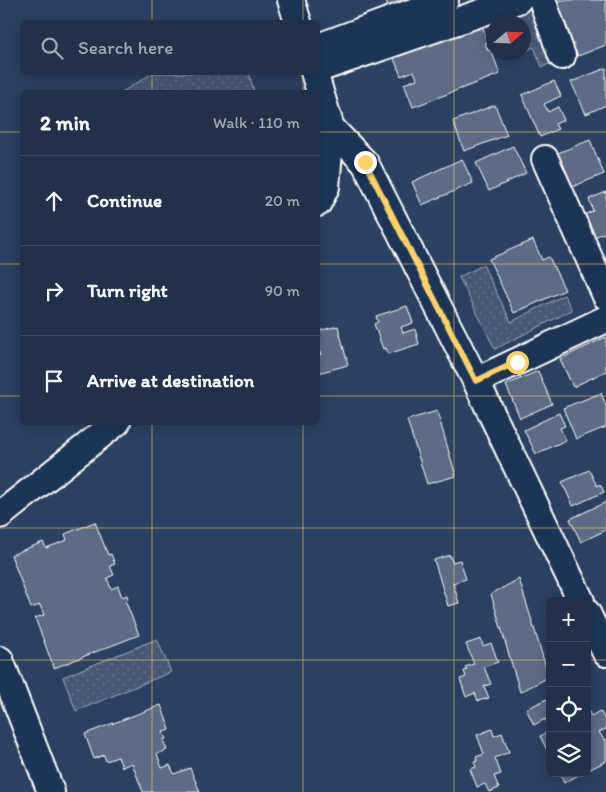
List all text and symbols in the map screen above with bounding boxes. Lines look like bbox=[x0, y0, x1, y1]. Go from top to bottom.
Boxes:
north arrow bbox=[486, 15, 531, 60]
search box bbox=[20, 20, 320, 75]
icon: search bbox=[38, 34, 66, 62]
text: Search here bbox=[78, 36, 173, 59]
text: 2 min bbox=[40, 110, 90, 135]
text: Walk · 110 m bbox=[213, 113, 300, 132]
route end bbox=[354, 151, 377, 174]
icon: ahead bbox=[40, 187, 68, 215]
text: Continue bbox=[87, 189, 162, 212]
text: 20 m bbox=[265, 191, 300, 210]
icon: right bbox=[40, 277, 68, 305]
text: Turn right bbox=[87, 279, 168, 302]
text: 90 m bbox=[265, 281, 300, 300]
route start bbox=[506, 351, 529, 374]
icon: arrive bbox=[40, 367, 68, 395]
text: Arrive at destination bbox=[87, 369, 254, 392]
map controls bbox=[546, 597, 591, 777]
button: + bbox=[546, 597, 591, 642]
button: − bbox=[546, 642, 591, 687]
button: locate bbox=[546, 687, 591, 732]
button: layers bbox=[546, 732, 591, 777]

